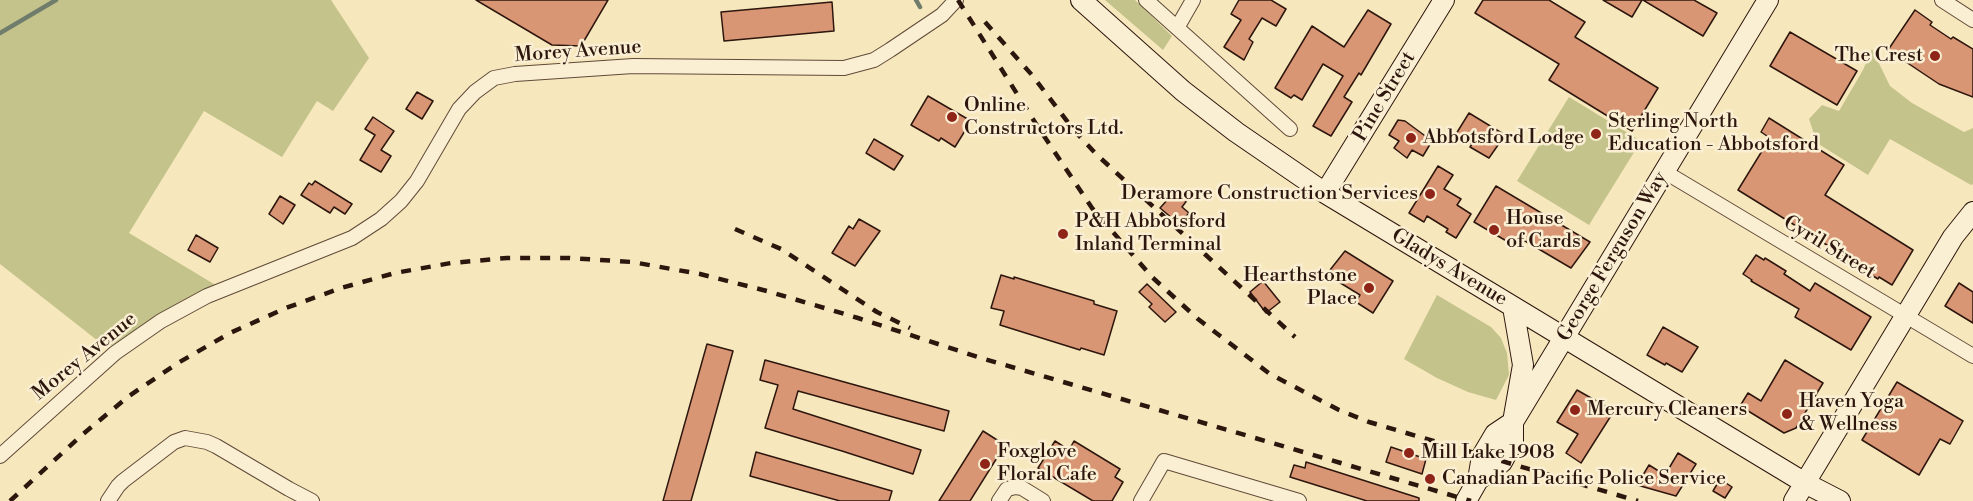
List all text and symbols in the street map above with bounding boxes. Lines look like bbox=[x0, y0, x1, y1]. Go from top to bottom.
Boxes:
street label: Morey Avenue bbox=[514, 36, 642, 68]
place label: The Crest bbox=[1835, 44, 1923, 68]
street label: Pine Street bbox=[1349, 48, 1421, 146]
marker: The Crest bbox=[1928, 49, 1942, 63]
place label: Online Constructors Ltd. bbox=[964, 94, 1123, 141]
marker: Online Constructors Ltd. bbox=[945, 110, 959, 124]
place label: Sterling North Education - Abbotsford bbox=[1608, 110, 1819, 157]
place label: Abbotsford Lodge bbox=[1423, 126, 1584, 150]
marker: Sterling North Education - Abbotsford bbox=[1589, 127, 1603, 141]
marker: Abbotsford Lodge bbox=[1404, 131, 1418, 145]
street label: George Ferguson Way bbox=[1553, 168, 1673, 346]
place label: Deramore Construction Services bbox=[1121, 182, 1418, 206]
marker: Deramore Construction Services bbox=[1423, 187, 1437, 201]
place label: House of Cards bbox=[1506, 207, 1581, 254]
place label: P&H Abbotsford Inland Terminal bbox=[1075, 210, 1226, 257]
street label: Cyril Street bbox=[1779, 211, 1879, 285]
marker: House of Cards bbox=[1487, 223, 1501, 237]
street label: Gladys Avenue bbox=[1387, 224, 1511, 312]
marker: P&H Abbotsford Inland Terminal bbox=[1056, 227, 1070, 241]
place label: Hearthstone Place bbox=[1243, 264, 1357, 311]
marker: Hearthstone Place bbox=[1362, 281, 1376, 295]
street label: Morey Avenue bbox=[28, 308, 142, 406]
place label: Haven Yoga & Wellness bbox=[1799, 390, 1904, 437]
place label: Mercury Cleaners bbox=[1587, 398, 1747, 422]
marker: Mercury Cleaners bbox=[1568, 403, 1582, 417]
marker: Haven Yoga & Wellness bbox=[1780, 407, 1794, 421]
place label: Foxglove Floral Cafe bbox=[997, 440, 1097, 487]
place label: Mill Lake 1908 bbox=[1421, 441, 1555, 465]
marker: Mill Lake 1908 bbox=[1402, 446, 1416, 460]
marker: Foxglove Floral Cafe bbox=[978, 457, 992, 471]
place label: Canadian Pacific Police Service bbox=[1442, 467, 1726, 491]
marker: Canadian Pacific Police Service bbox=[1423, 472, 1437, 486]

